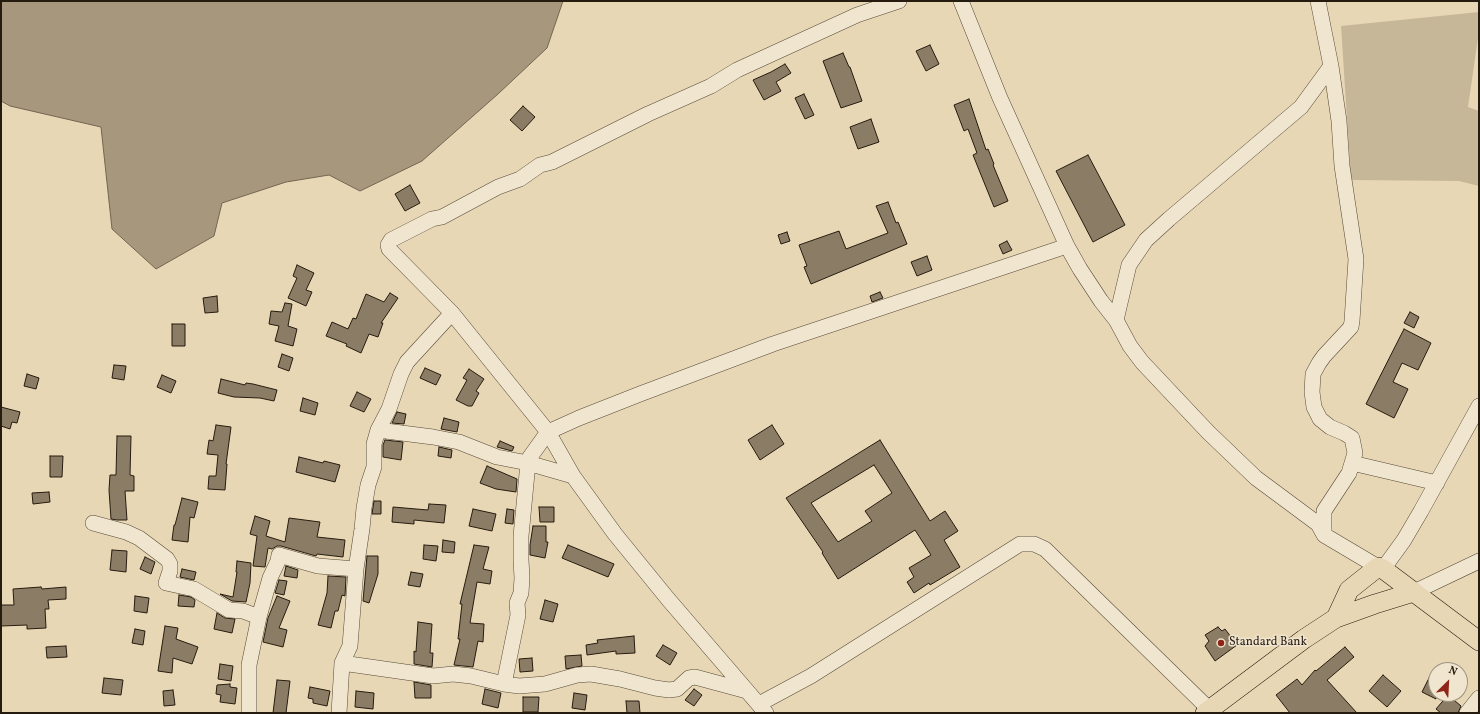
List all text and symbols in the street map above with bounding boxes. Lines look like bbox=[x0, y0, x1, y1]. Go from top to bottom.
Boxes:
place label: Standard Bank bbox=[1229, 636, 1307, 650]
marker: Standard Bank bbox=[1216, 638, 1226, 648]
north arrow bbox=[1428, 662, 1468, 702]
text: N bbox=[1446, 663, 1459, 680]

